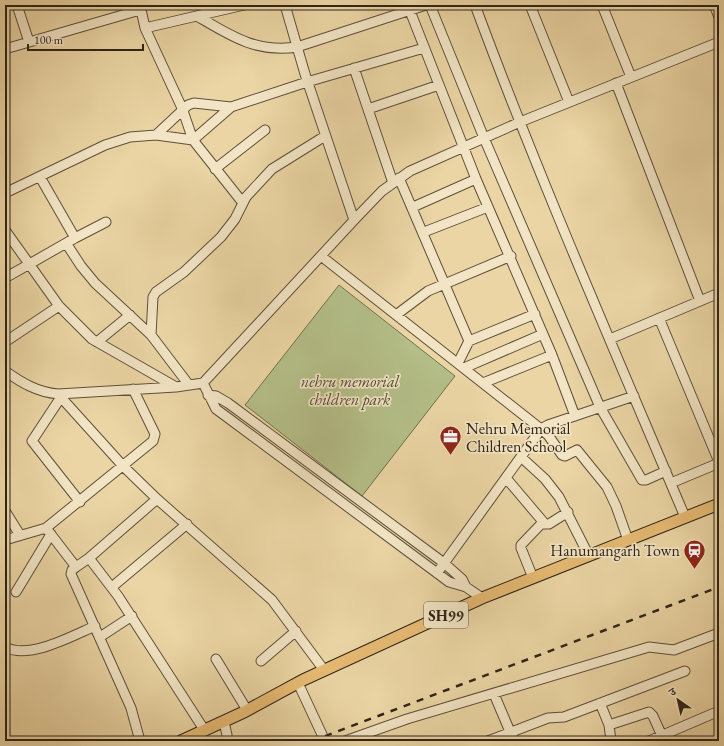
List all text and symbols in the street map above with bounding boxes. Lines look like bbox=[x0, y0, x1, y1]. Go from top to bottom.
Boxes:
scale bar bbox=[28, 26, 143, 52]
text: 100 m bbox=[34, 32, 64, 48]
park label: nehru memorial children park bbox=[301, 371, 400, 410]
place label: Nehru Memorial Children School bbox=[466, 418, 570, 457]
office icon: Nehru Memorial Children School bbox=[438, 424, 464, 457]
station icon: Hanumangarh Town bbox=[682, 537, 708, 570]
place label: Hanumangarh Town bbox=[550, 540, 681, 561]
road number: SH99 bbox=[424, 602, 468, 628]
north arrow bbox=[658, 680, 698, 720]
text: उ bbox=[665, 684, 680, 700]

